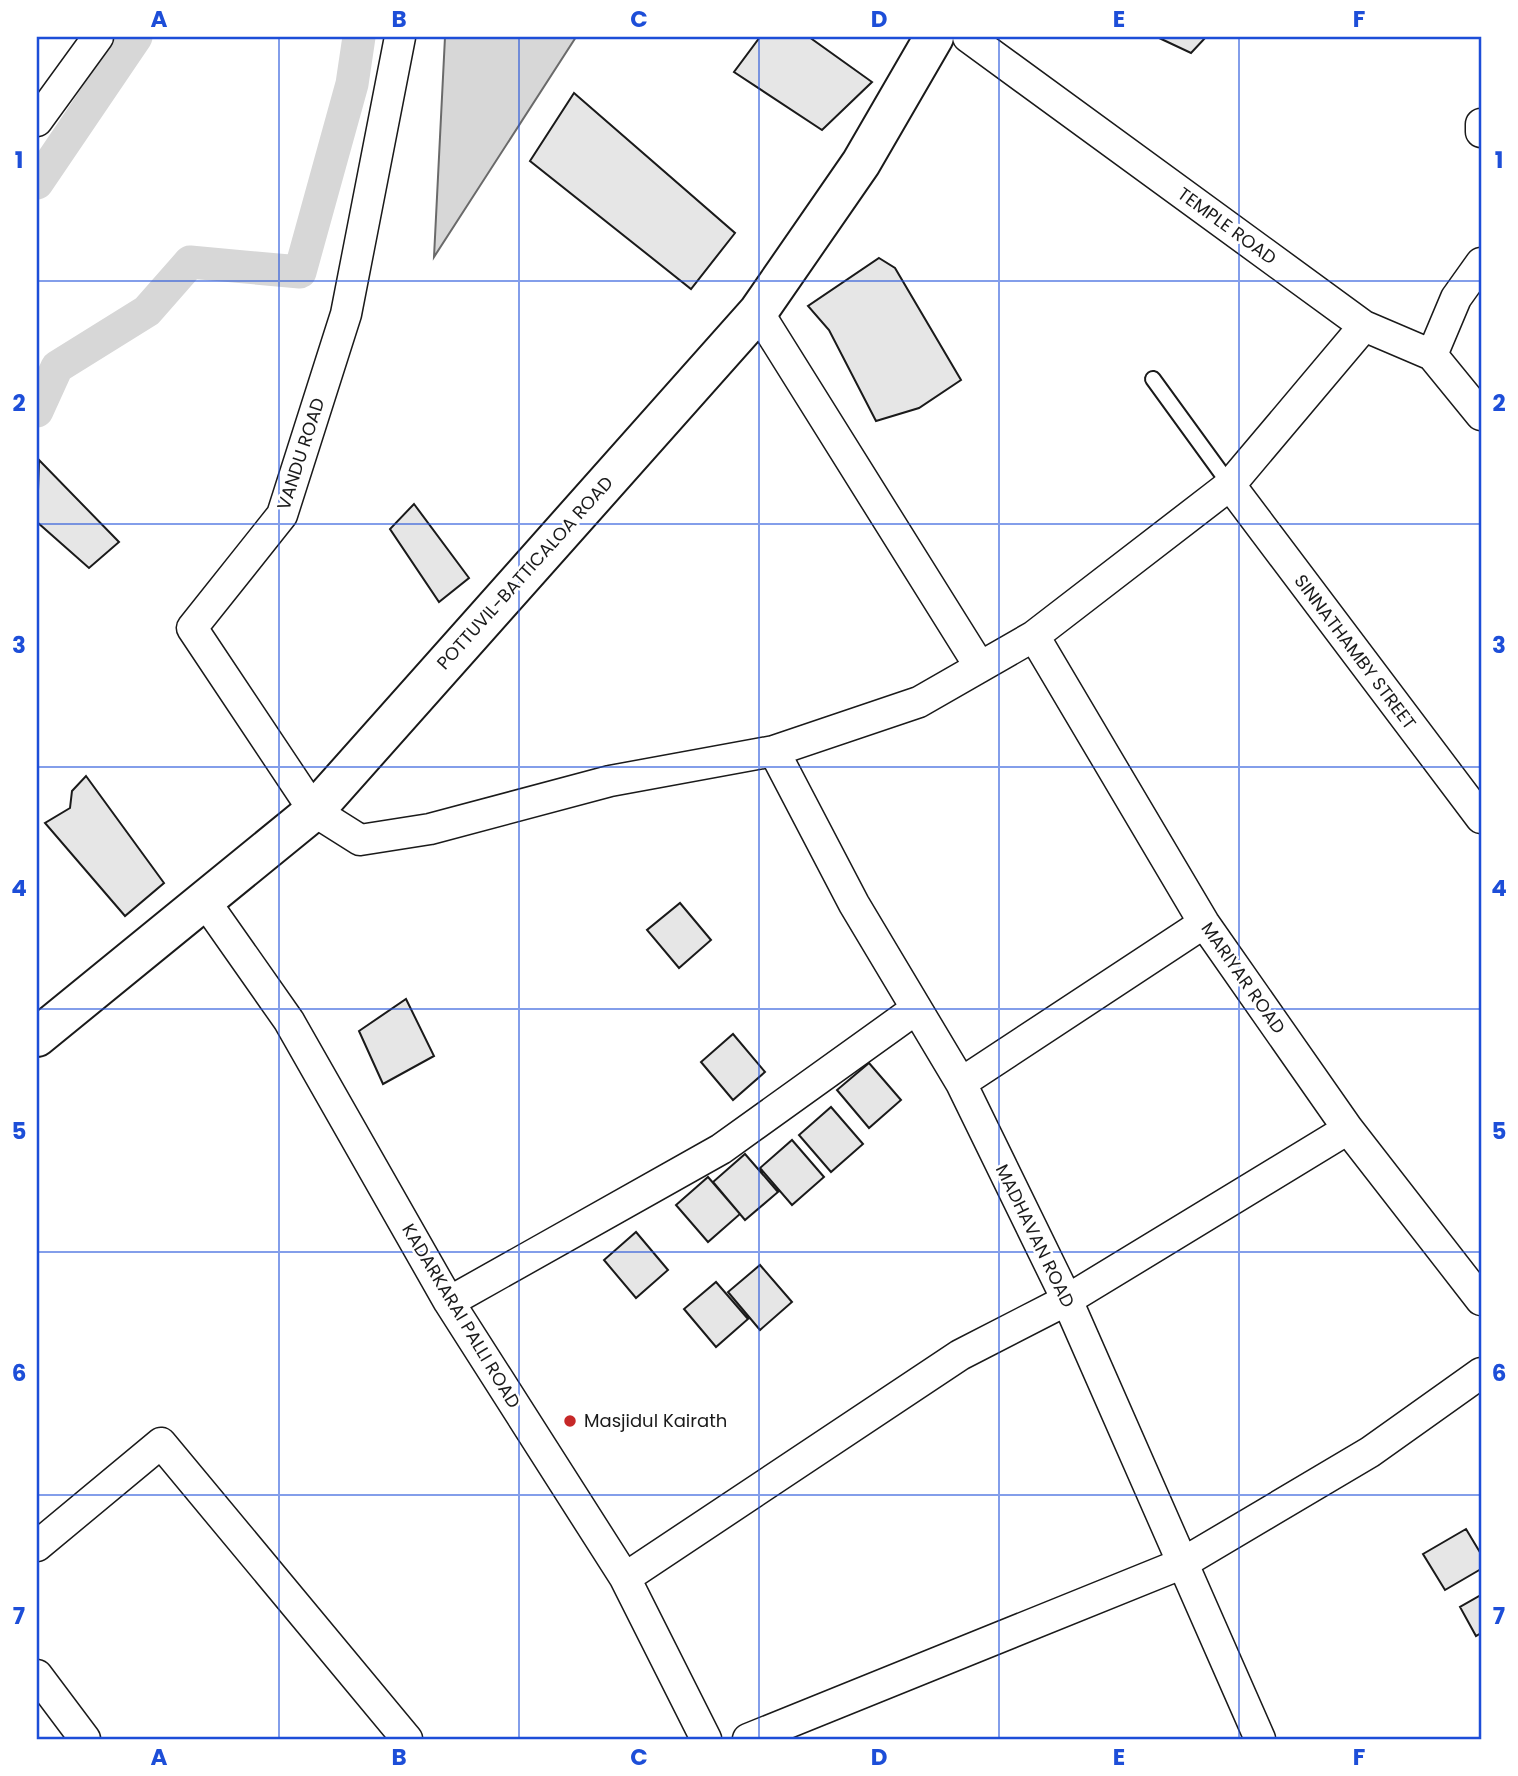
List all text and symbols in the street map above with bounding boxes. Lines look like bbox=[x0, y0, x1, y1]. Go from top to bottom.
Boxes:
text: A bbox=[151, 3, 168, 35]
text: B bbox=[391, 3, 407, 35]
text: C bbox=[630, 3, 648, 35]
text: D bbox=[871, 3, 887, 35]
text: E bbox=[1113, 3, 1125, 35]
text: F bbox=[1353, 3, 1365, 35]
text: 1 bbox=[15, 144, 23, 176]
text: 1 bbox=[1495, 144, 1503, 176]
street label: TEMPLE ROAD bbox=[1173, 181, 1282, 270]
text: 2 bbox=[12, 387, 26, 419]
text: 2 bbox=[1492, 387, 1506, 419]
street label: VANDU ROAD bbox=[271, 395, 330, 513]
street label: POTTUVIL-BATTICALOA ROAD bbox=[431, 471, 618, 675]
street label: SINNATHAMBY STREET bbox=[1289, 569, 1422, 735]
text: 3 bbox=[12, 629, 26, 661]
text: 3 bbox=[1492, 629, 1506, 661]
text: 4 bbox=[11, 872, 27, 904]
text: 4 bbox=[1491, 872, 1507, 904]
street label: MARIYAR ROAD bbox=[1195, 917, 1291, 1039]
text: 5 bbox=[12, 1115, 26, 1147]
text: 5 bbox=[1492, 1115, 1506, 1147]
street label: MADHAVAN ROAD bbox=[990, 1160, 1081, 1312]
street label: KADARKARAI PALLI ROAD bbox=[396, 1219, 527, 1413]
text: 6 bbox=[12, 1357, 26, 1389]
text: 6 bbox=[1492, 1357, 1506, 1389]
place label: Masjidul Kairath bbox=[584, 1408, 727, 1433]
marker: Masjidul Kairath bbox=[562, 1413, 578, 1429]
text: 7 bbox=[13, 1600, 25, 1632]
text: 7 bbox=[1493, 1600, 1505, 1632]
text: A bbox=[151, 1741, 168, 1773]
text: B bbox=[391, 1741, 407, 1773]
text: C bbox=[630, 1741, 648, 1773]
text: D bbox=[871, 1741, 887, 1773]
text: E bbox=[1113, 1741, 1125, 1773]
text: F bbox=[1353, 1741, 1365, 1773]

